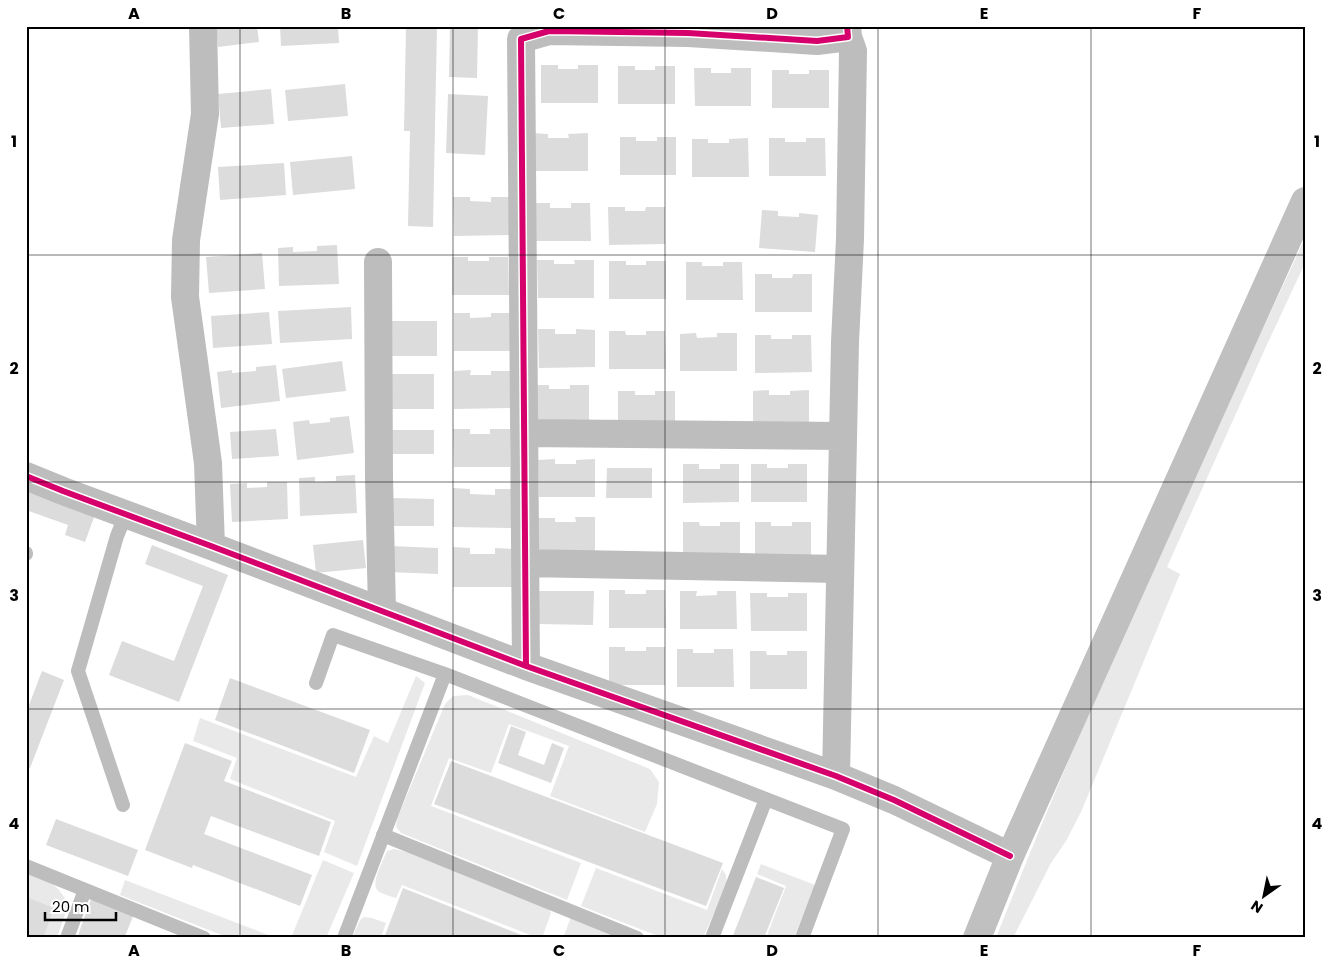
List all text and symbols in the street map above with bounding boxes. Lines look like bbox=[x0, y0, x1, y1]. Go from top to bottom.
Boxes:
text: A bbox=[128, 2, 140, 25]
text: B bbox=[341, 2, 351, 25]
text: C bbox=[553, 2, 565, 25]
text: D bbox=[766, 2, 778, 25]
text: E bbox=[980, 2, 988, 25]
text: F bbox=[1193, 2, 1202, 25]
text: 1 bbox=[11, 130, 17, 153]
text: 1 bbox=[1314, 130, 1320, 153]
text: 2 bbox=[9, 357, 19, 380]
text: 2 bbox=[1312, 357, 1322, 380]
text: 3 bbox=[9, 584, 19, 607]
text: 3 bbox=[1312, 584, 1322, 607]
text: 4 bbox=[9, 812, 20, 835]
text: 4 bbox=[1312, 812, 1323, 835]
north arrow bbox=[1238, 872, 1288, 922]
scale bar bbox=[45, 889, 116, 921]
text: 20 m bbox=[52, 896, 90, 917]
text: N bbox=[1247, 896, 1267, 918]
text: A bbox=[128, 939, 140, 962]
text: B bbox=[341, 939, 351, 962]
text: C bbox=[553, 939, 565, 962]
text: D bbox=[766, 939, 778, 962]
text: E bbox=[980, 939, 988, 962]
text: F bbox=[1193, 939, 1202, 962]

